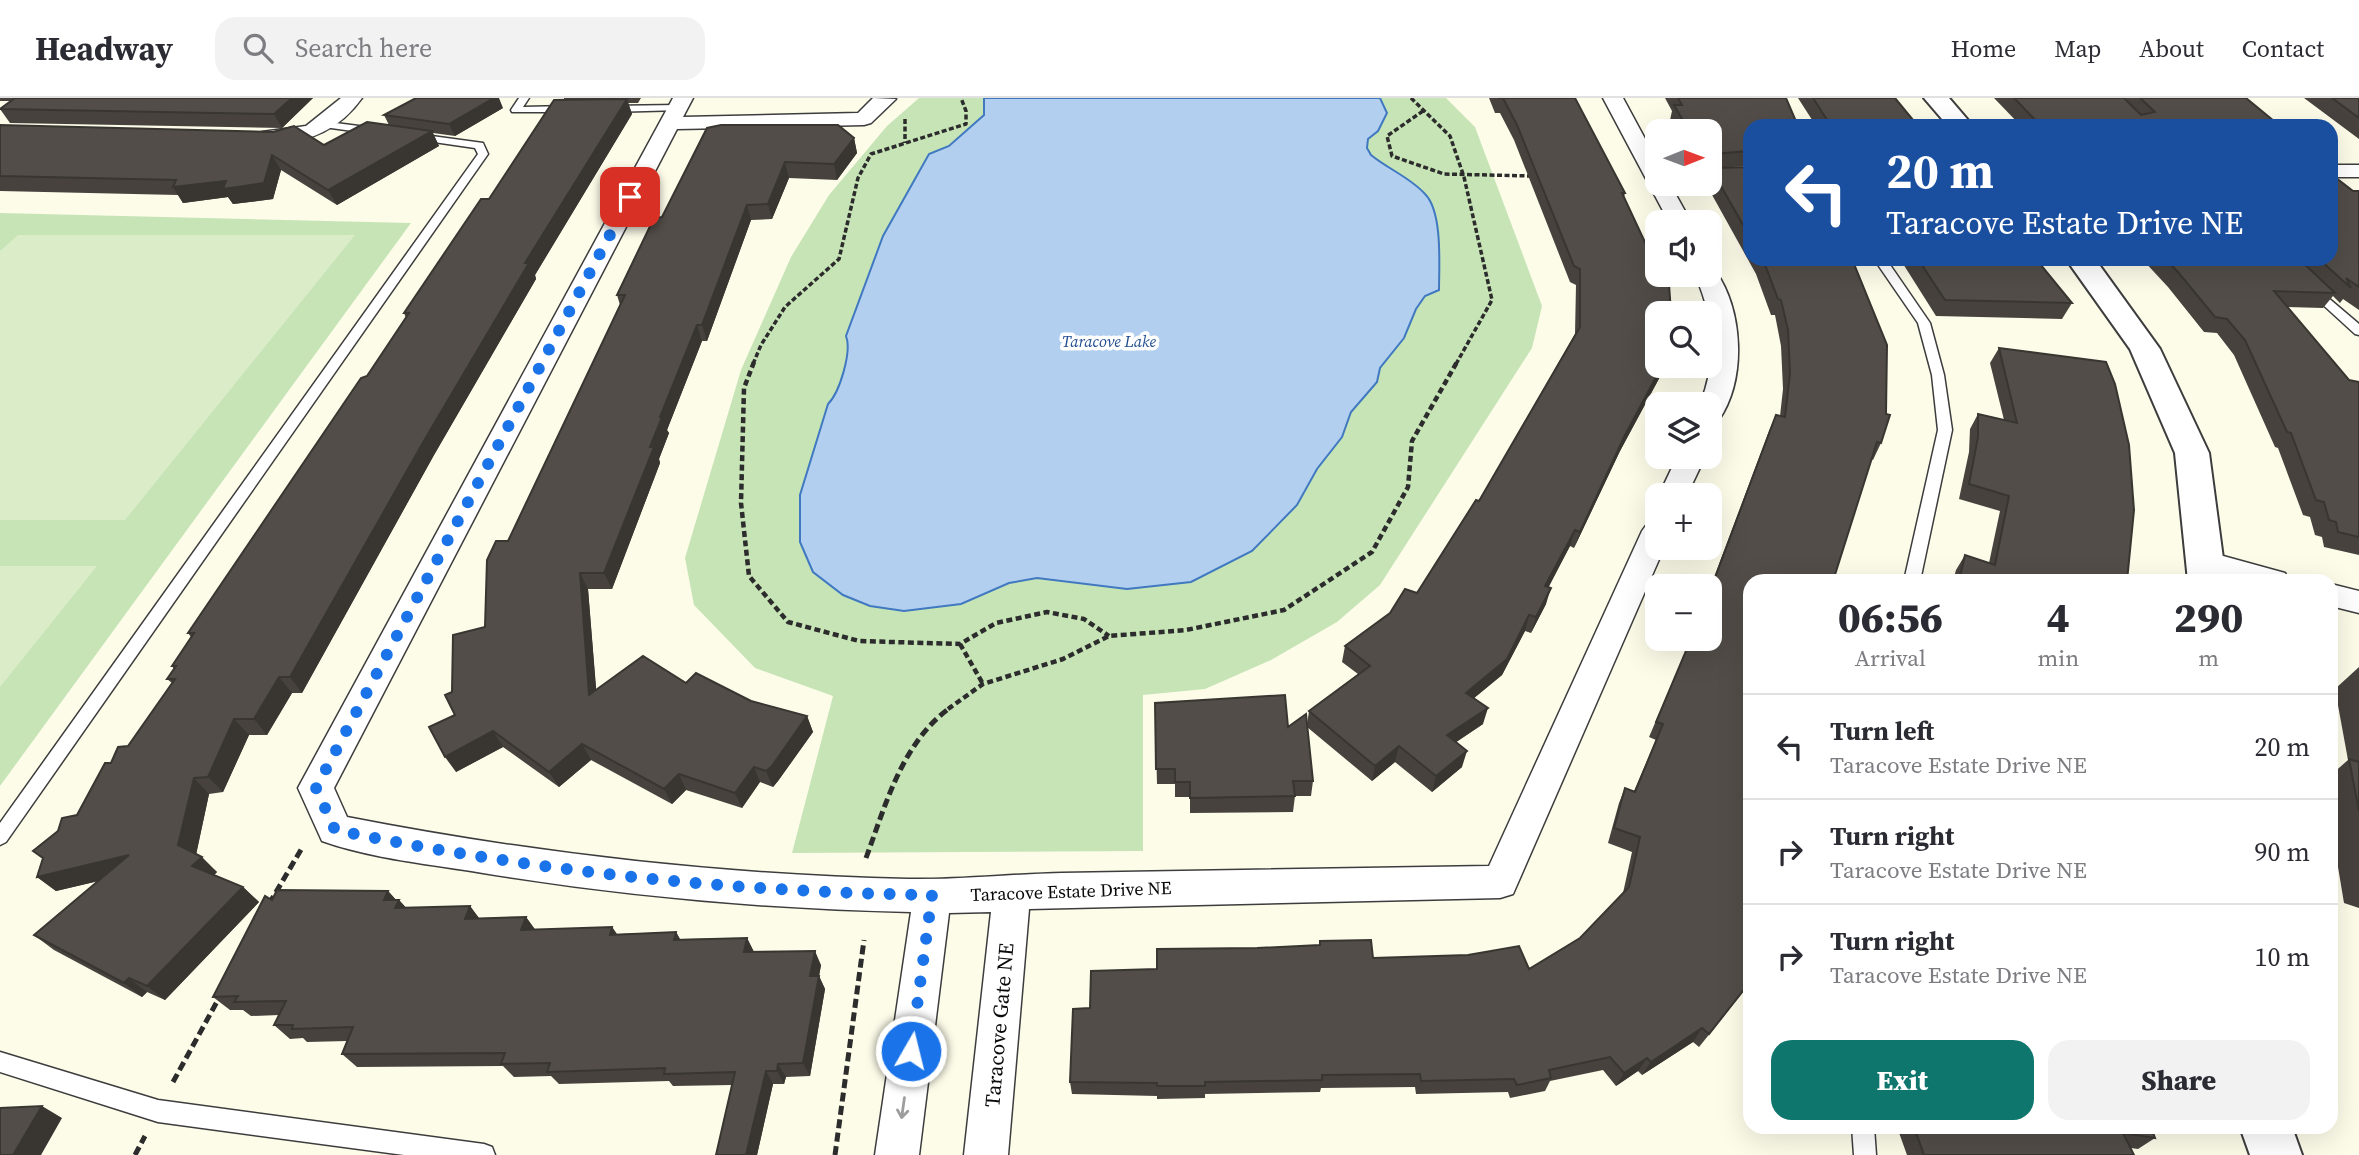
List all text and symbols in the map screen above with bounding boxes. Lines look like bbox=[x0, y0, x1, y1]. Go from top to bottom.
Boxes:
search box bbox=[215, 17, 705, 80]
text: Headway bbox=[35, 26, 173, 71]
icon: search bbox=[239, 29, 277, 67]
text: Search here bbox=[295, 30, 432, 66]
text: Home bbox=[1951, 32, 2016, 65]
text: Map bbox=[2054, 32, 2101, 65]
text: About bbox=[2139, 32, 2204, 65]
text: Contact bbox=[2242, 32, 2324, 65]
north arrow bbox=[1645, 119, 1722, 196]
map controls bbox=[1645, 119, 1722, 651]
text: 20 m bbox=[1886, 137, 1994, 204]
icon: left bbox=[1771, 147, 1862, 238]
pin bbox=[600, 167, 660, 227]
icon: arrive bbox=[611, 178, 649, 216]
text: Taracove Estate Drive NE bbox=[1886, 201, 2243, 245]
button: sound bbox=[1645, 210, 1722, 287]
button: search bbox=[1645, 301, 1722, 378]
water label: Taracove Lake bbox=[1062, 330, 1156, 352]
button: layers bbox=[1645, 392, 1722, 469]
button: + bbox=[1645, 483, 1722, 560]
button: − bbox=[1645, 574, 1722, 651]
text: 06:56 bbox=[1838, 588, 1943, 646]
text: 4 bbox=[2047, 588, 2070, 646]
text: 290 bbox=[2174, 588, 2243, 646]
text: Arrival bbox=[1855, 642, 1926, 674]
text: min bbox=[2038, 642, 2079, 674]
text: m bbox=[2198, 642, 2219, 674]
text: Turn left bbox=[1830, 713, 1934, 749]
icon: left bbox=[1771, 728, 1809, 766]
text: 20 m bbox=[2255, 729, 2310, 765]
text: Taracove Estate Drive NE bbox=[1830, 749, 2087, 781]
text: Turn right bbox=[1830, 818, 1954, 854]
icon: right bbox=[1771, 833, 1809, 871]
text: 90 m bbox=[2255, 834, 2310, 870]
text: Taracove Estate Drive NE bbox=[1830, 854, 2087, 886]
street label: Taracove Estate Drive NE bbox=[970, 875, 1172, 907]
text: Turn right bbox=[1830, 923, 1954, 959]
icon: right bbox=[1771, 938, 1809, 976]
text: 10 m bbox=[2255, 939, 2310, 975]
street label: Taracove Gate NE bbox=[977, 942, 1021, 1108]
text: Taracove Estate Drive NE bbox=[1830, 959, 2087, 991]
position arrow bbox=[874, 1014, 948, 1088]
button: Exit bbox=[1771, 1040, 2034, 1120]
button: Share bbox=[2048, 1040, 2310, 1120]
one-way arrow bbox=[897, 1096, 910, 1119]

